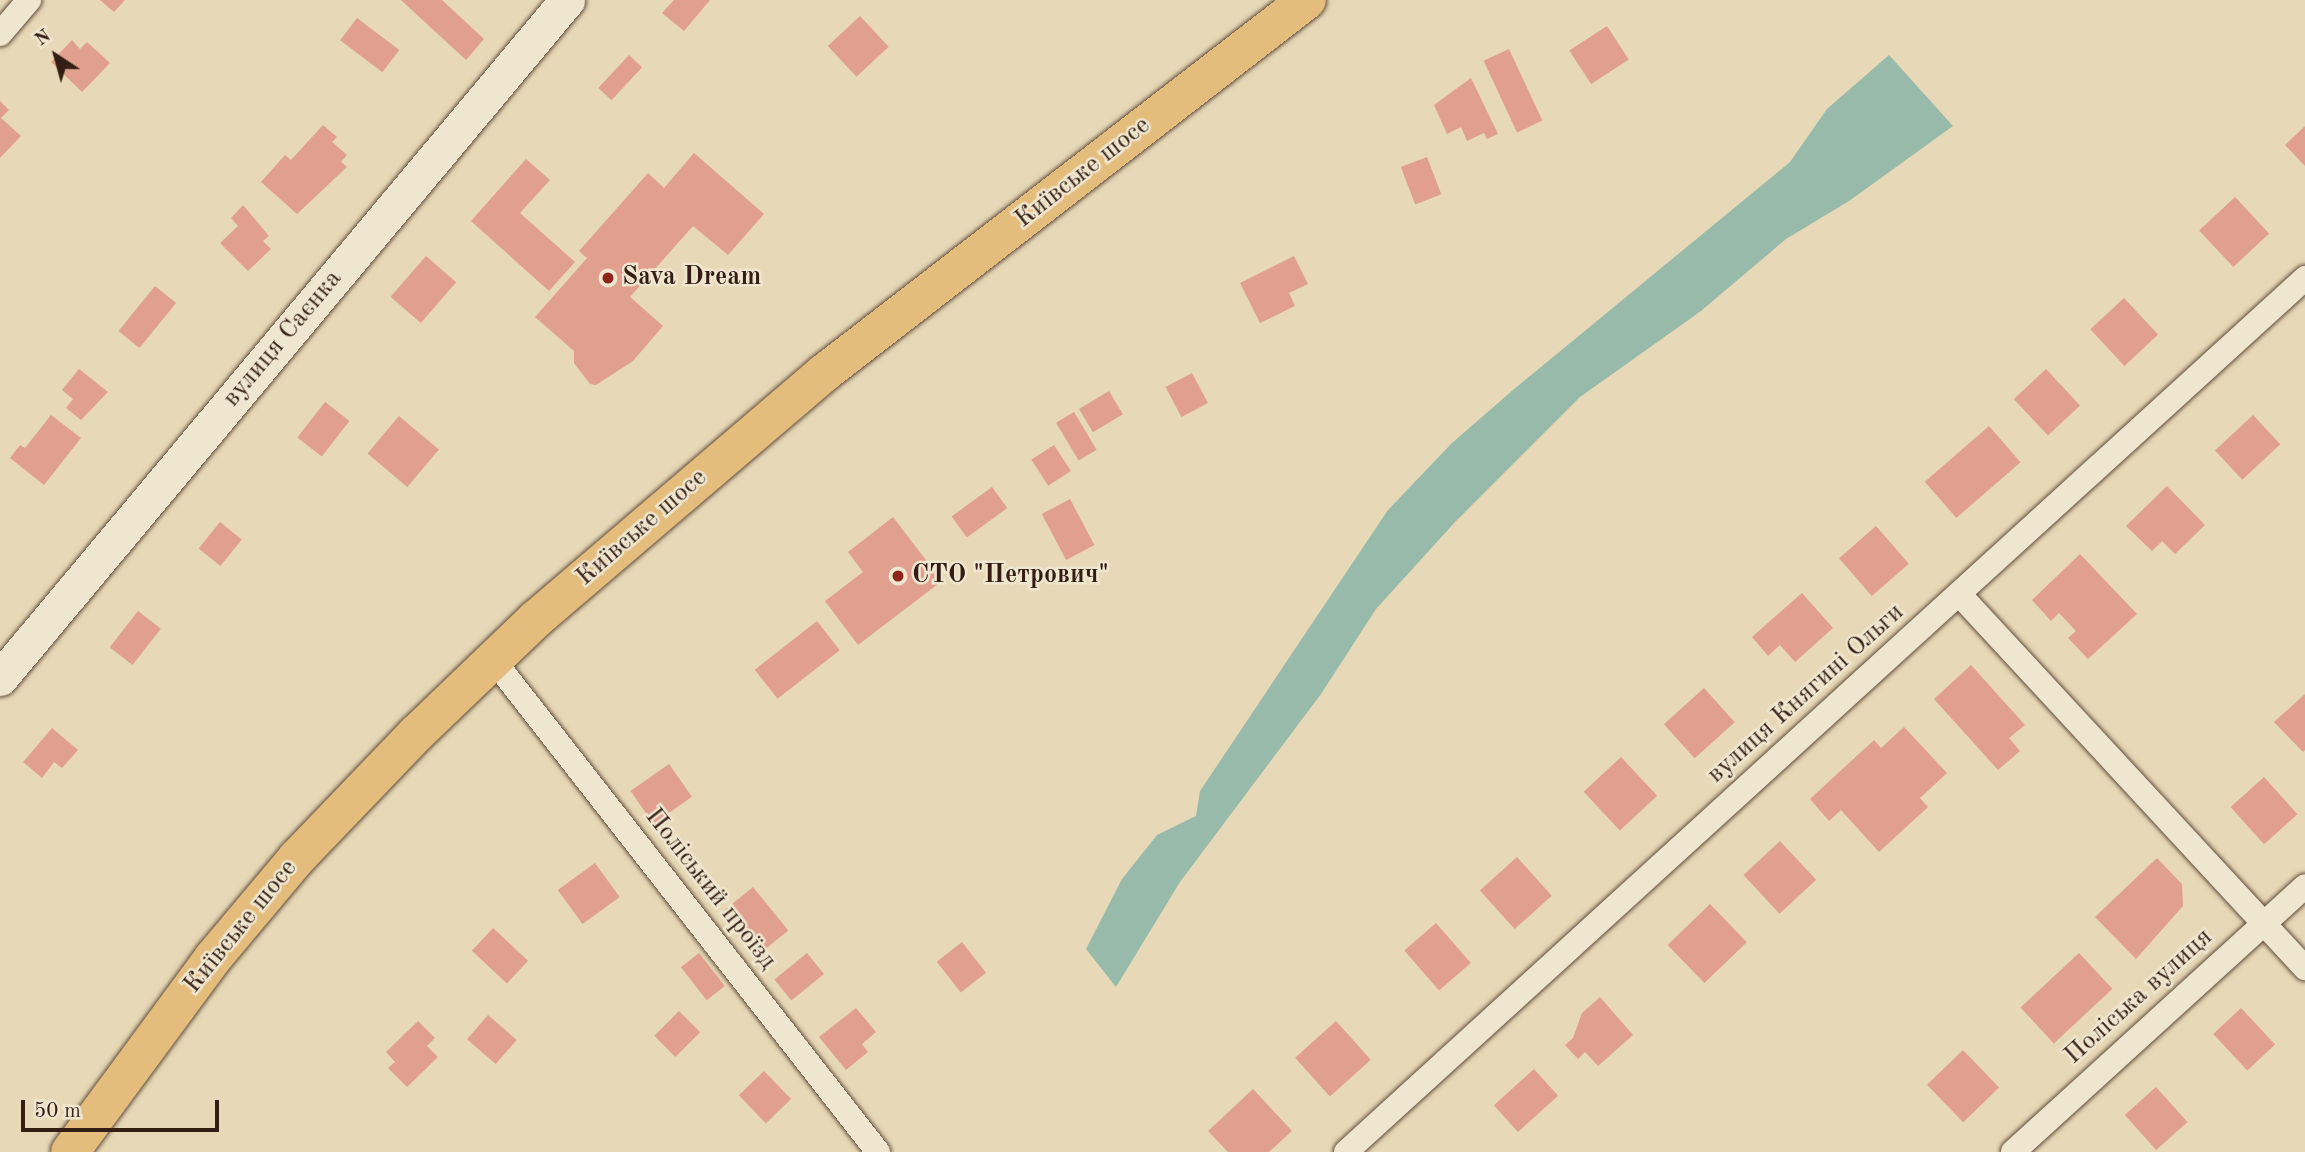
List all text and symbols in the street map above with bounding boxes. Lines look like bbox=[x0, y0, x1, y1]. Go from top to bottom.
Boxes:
north arrow bbox=[21, 21, 91, 91]
text: N bbox=[32, 27, 55, 51]
street label: Київське шосе bbox=[1009, 110, 1157, 236]
place label: Sava Dream bbox=[622, 262, 761, 294]
street label: вулиця Саєнка bbox=[217, 264, 349, 414]
marker: Sava Dream bbox=[600, 270, 616, 286]
street label: Київське шосе bbox=[570, 463, 714, 593]
place label: СТО "Петрович" bbox=[912, 560, 1109, 592]
marker: СТО "Петрович" bbox=[890, 568, 906, 584]
street label: вулиця Княгині Ольги bbox=[1701, 597, 1911, 791]
street label: Поліський проїзд bbox=[637, 802, 783, 976]
street label: Київське шосе bbox=[178, 854, 304, 1000]
street label: Поліська вулиця bbox=[2059, 922, 2219, 1072]
scale bar bbox=[24, 1086, 222, 1130]
text: 50 m bbox=[34, 1101, 81, 1122]

